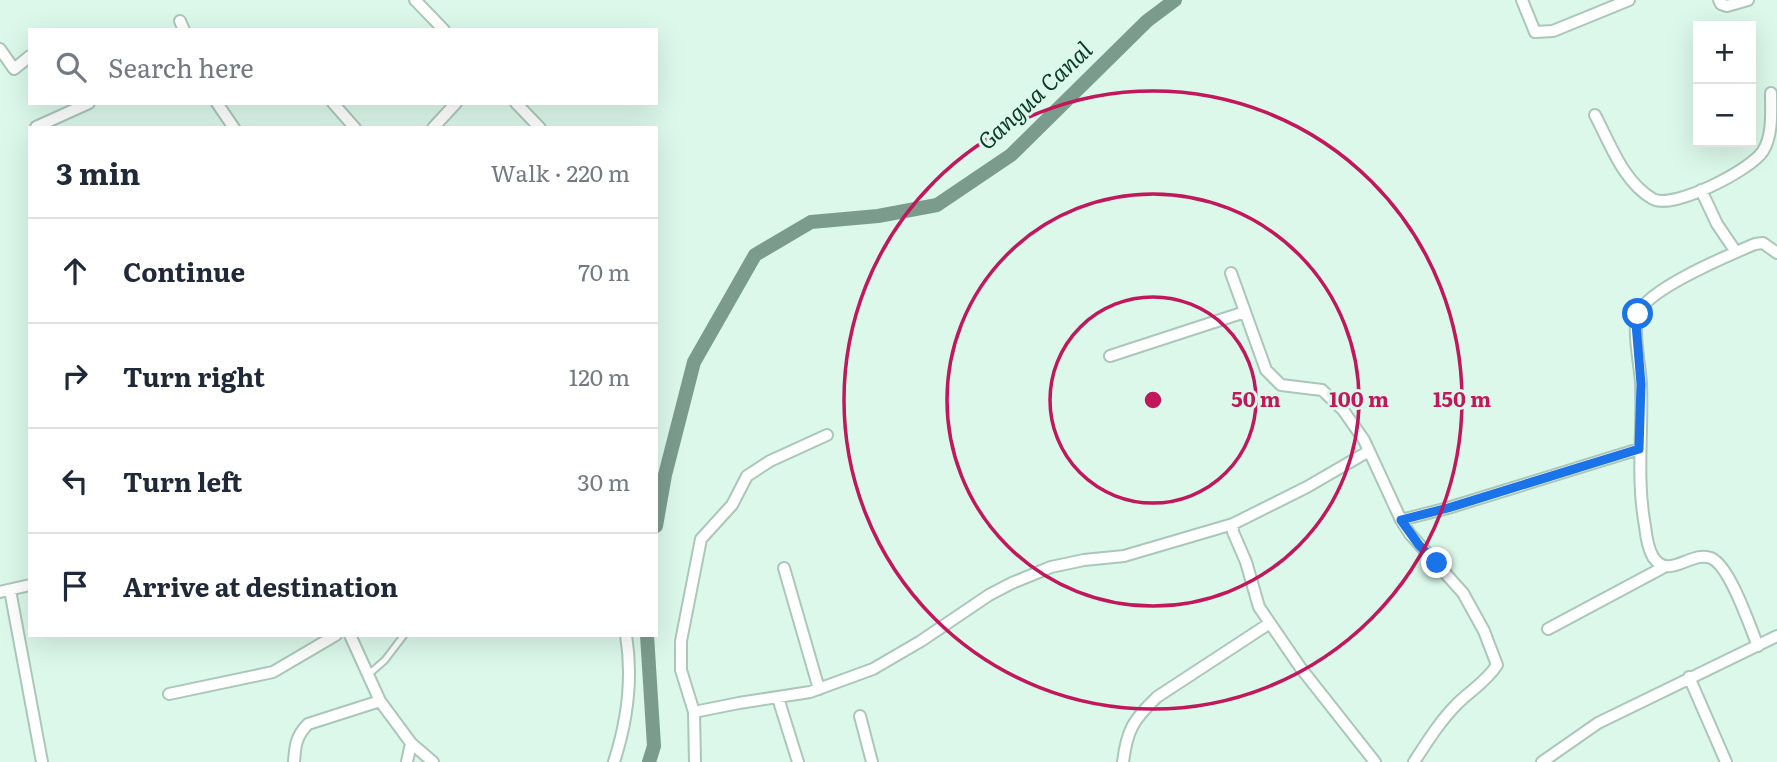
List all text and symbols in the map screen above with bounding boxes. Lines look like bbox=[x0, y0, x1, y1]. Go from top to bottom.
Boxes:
map controls bbox=[1693, 21, 1756, 147]
button: + bbox=[1693, 21, 1756, 84]
search box bbox=[28, 28, 658, 105]
water label: Gangua Canal bbox=[969, 32, 1099, 157]
text: Search here bbox=[108, 47, 254, 86]
icon: search bbox=[52, 48, 90, 86]
button: − bbox=[1693, 84, 1756, 147]
text: 3 min bbox=[56, 150, 140, 194]
text: Walk · 220 m bbox=[491, 155, 630, 189]
text: Continue bbox=[123, 251, 245, 290]
icon: ahead bbox=[56, 252, 94, 290]
text: 70 m bbox=[578, 254, 630, 288]
route start bbox=[1622, 298, 1653, 329]
text: Turn right bbox=[123, 356, 265, 395]
icon: right bbox=[56, 357, 94, 395]
text: 120 m bbox=[569, 359, 630, 393]
text: 50 m bbox=[1231, 382, 1281, 413]
text: 100 m bbox=[1329, 382, 1389, 413]
text: 150 m bbox=[1433, 382, 1491, 413]
centre of rings bbox=[1141, 388, 1165, 412]
text: Turn left bbox=[123, 461, 242, 500]
icon: left bbox=[56, 462, 94, 500]
text: 30 m bbox=[577, 464, 630, 498]
route end bbox=[1421, 547, 1452, 578]
text: Arrive at destination bbox=[123, 566, 398, 605]
icon: arrive bbox=[56, 567, 94, 605]

